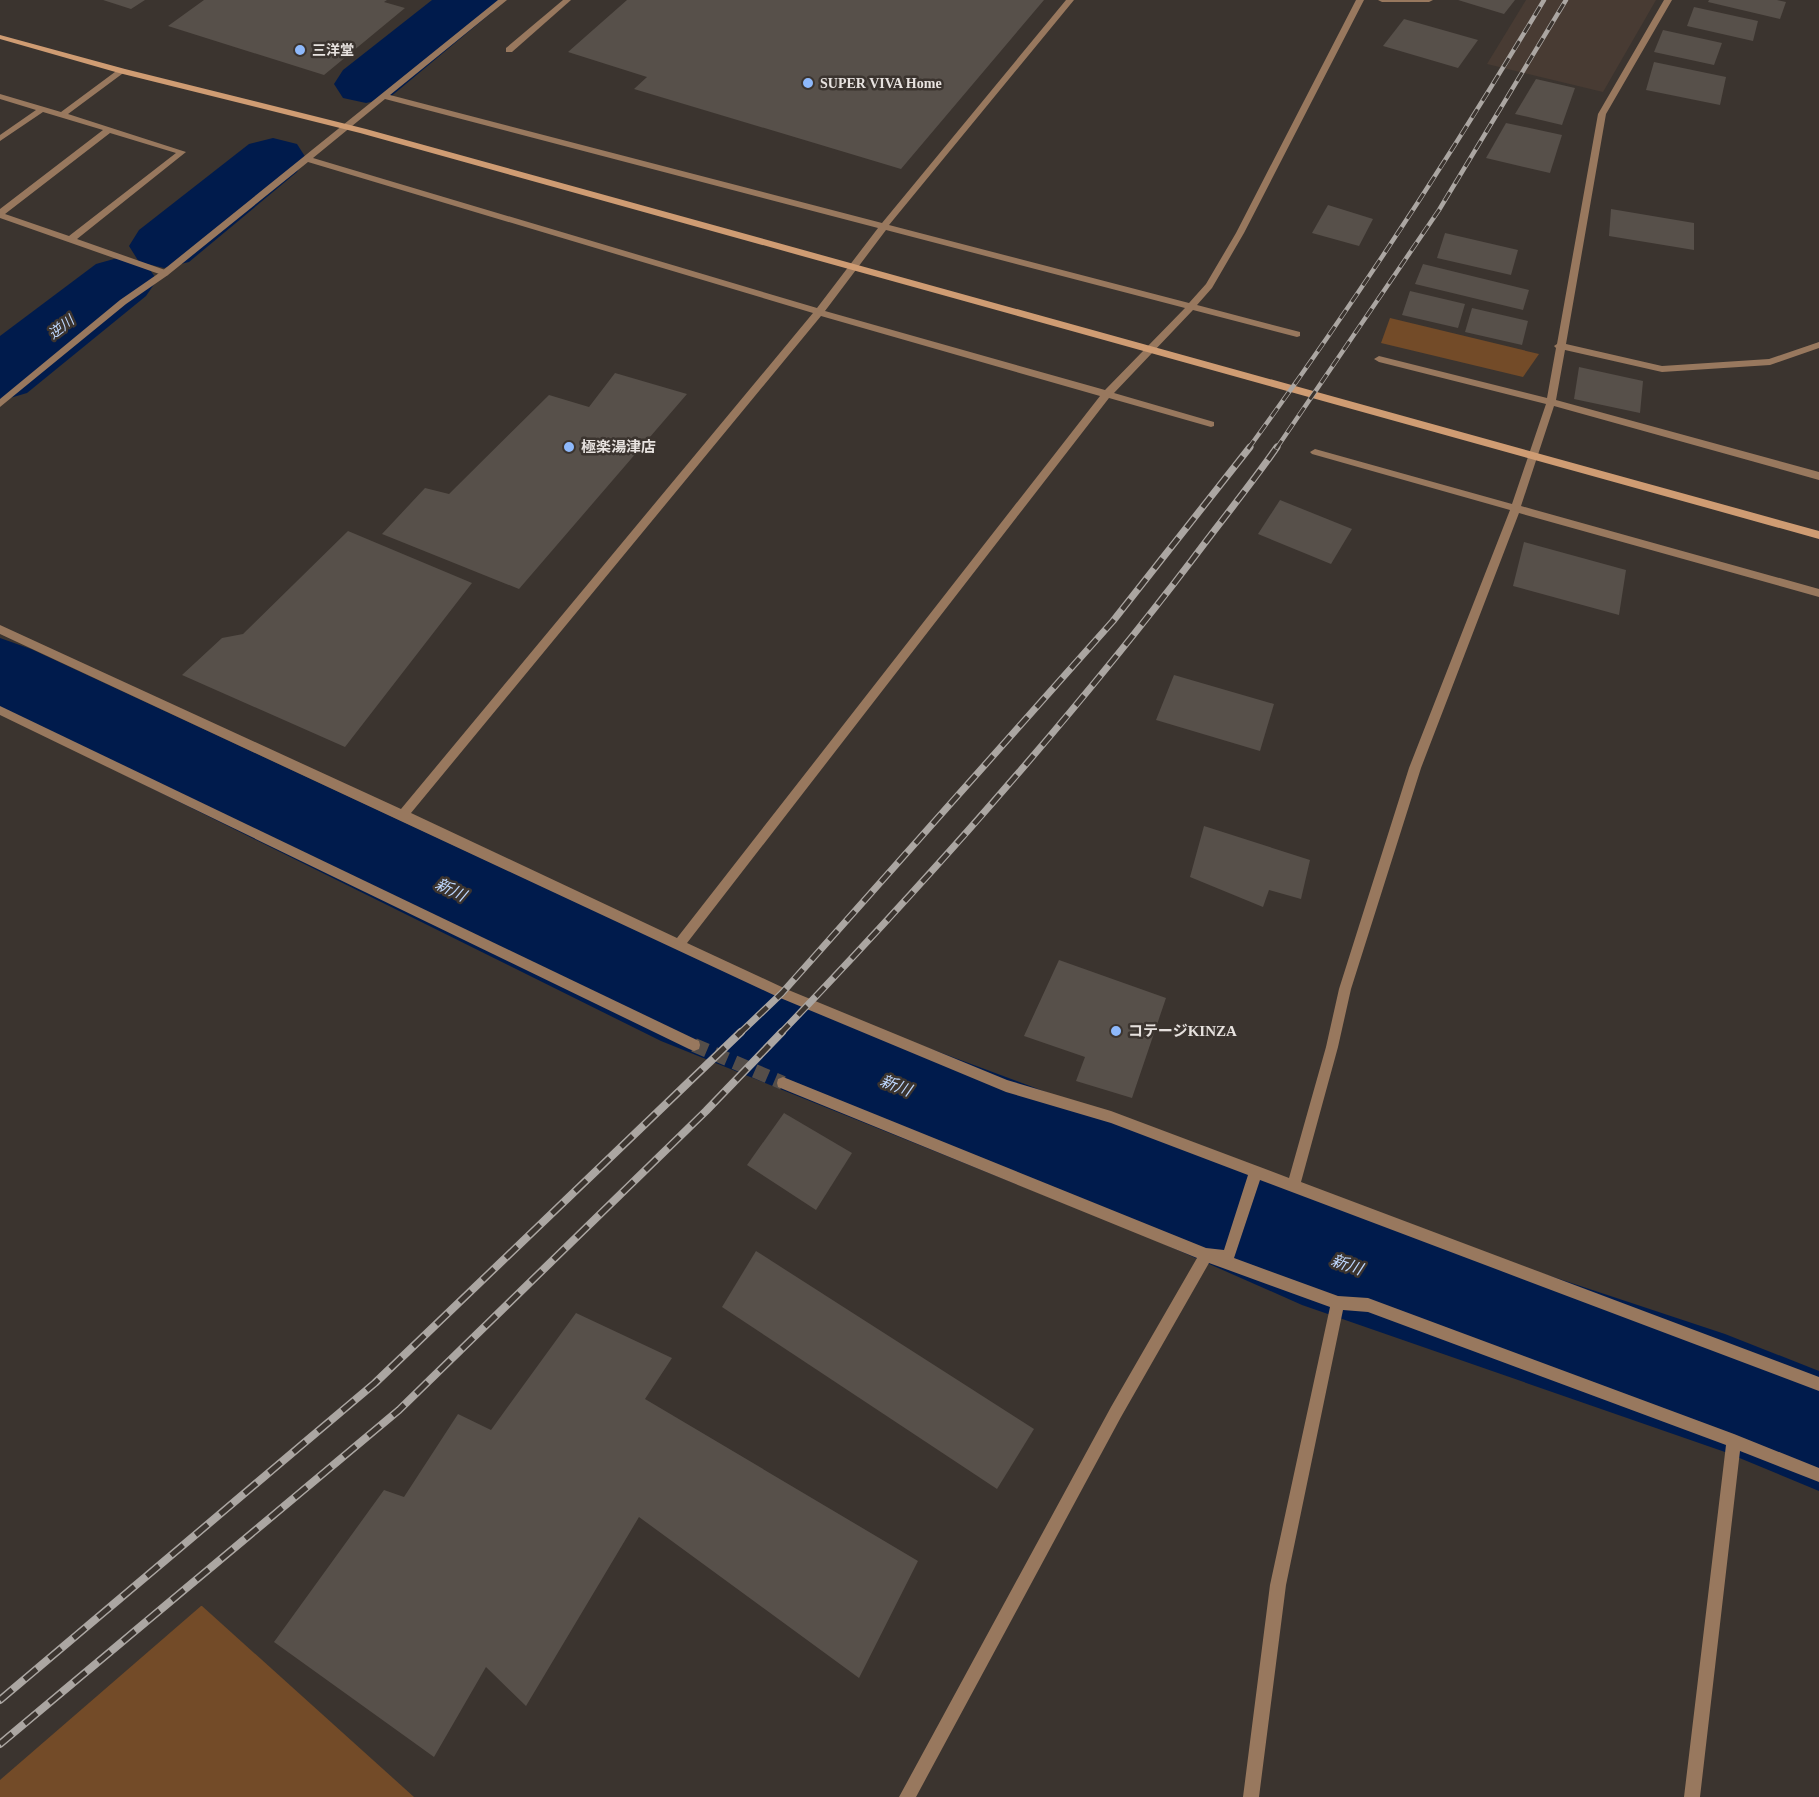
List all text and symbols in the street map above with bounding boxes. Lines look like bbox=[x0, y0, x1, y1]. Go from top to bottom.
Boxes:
place label: 三洋堂 bbox=[312, 42, 354, 58]
marker: 三洋堂 bbox=[293, 43, 307, 57]
marker: SUPER VIVA Home bbox=[801, 76, 815, 90]
place label: SUPER VIVA Home bbox=[820, 76, 942, 91]
water label: 逆川 bbox=[46, 312, 79, 342]
place label: 極楽湯津店 bbox=[581, 439, 656, 455]
marker: 極楽湯津店 bbox=[562, 440, 576, 454]
water label: 新川 bbox=[433, 875, 471, 905]
place label: コテージKINZA bbox=[1128, 1023, 1237, 1039]
marker: コテージKINZA bbox=[1109, 1024, 1123, 1038]
water label: 新川 bbox=[878, 1072, 916, 1100]
water label: 新川 bbox=[1329, 1251, 1367, 1278]

